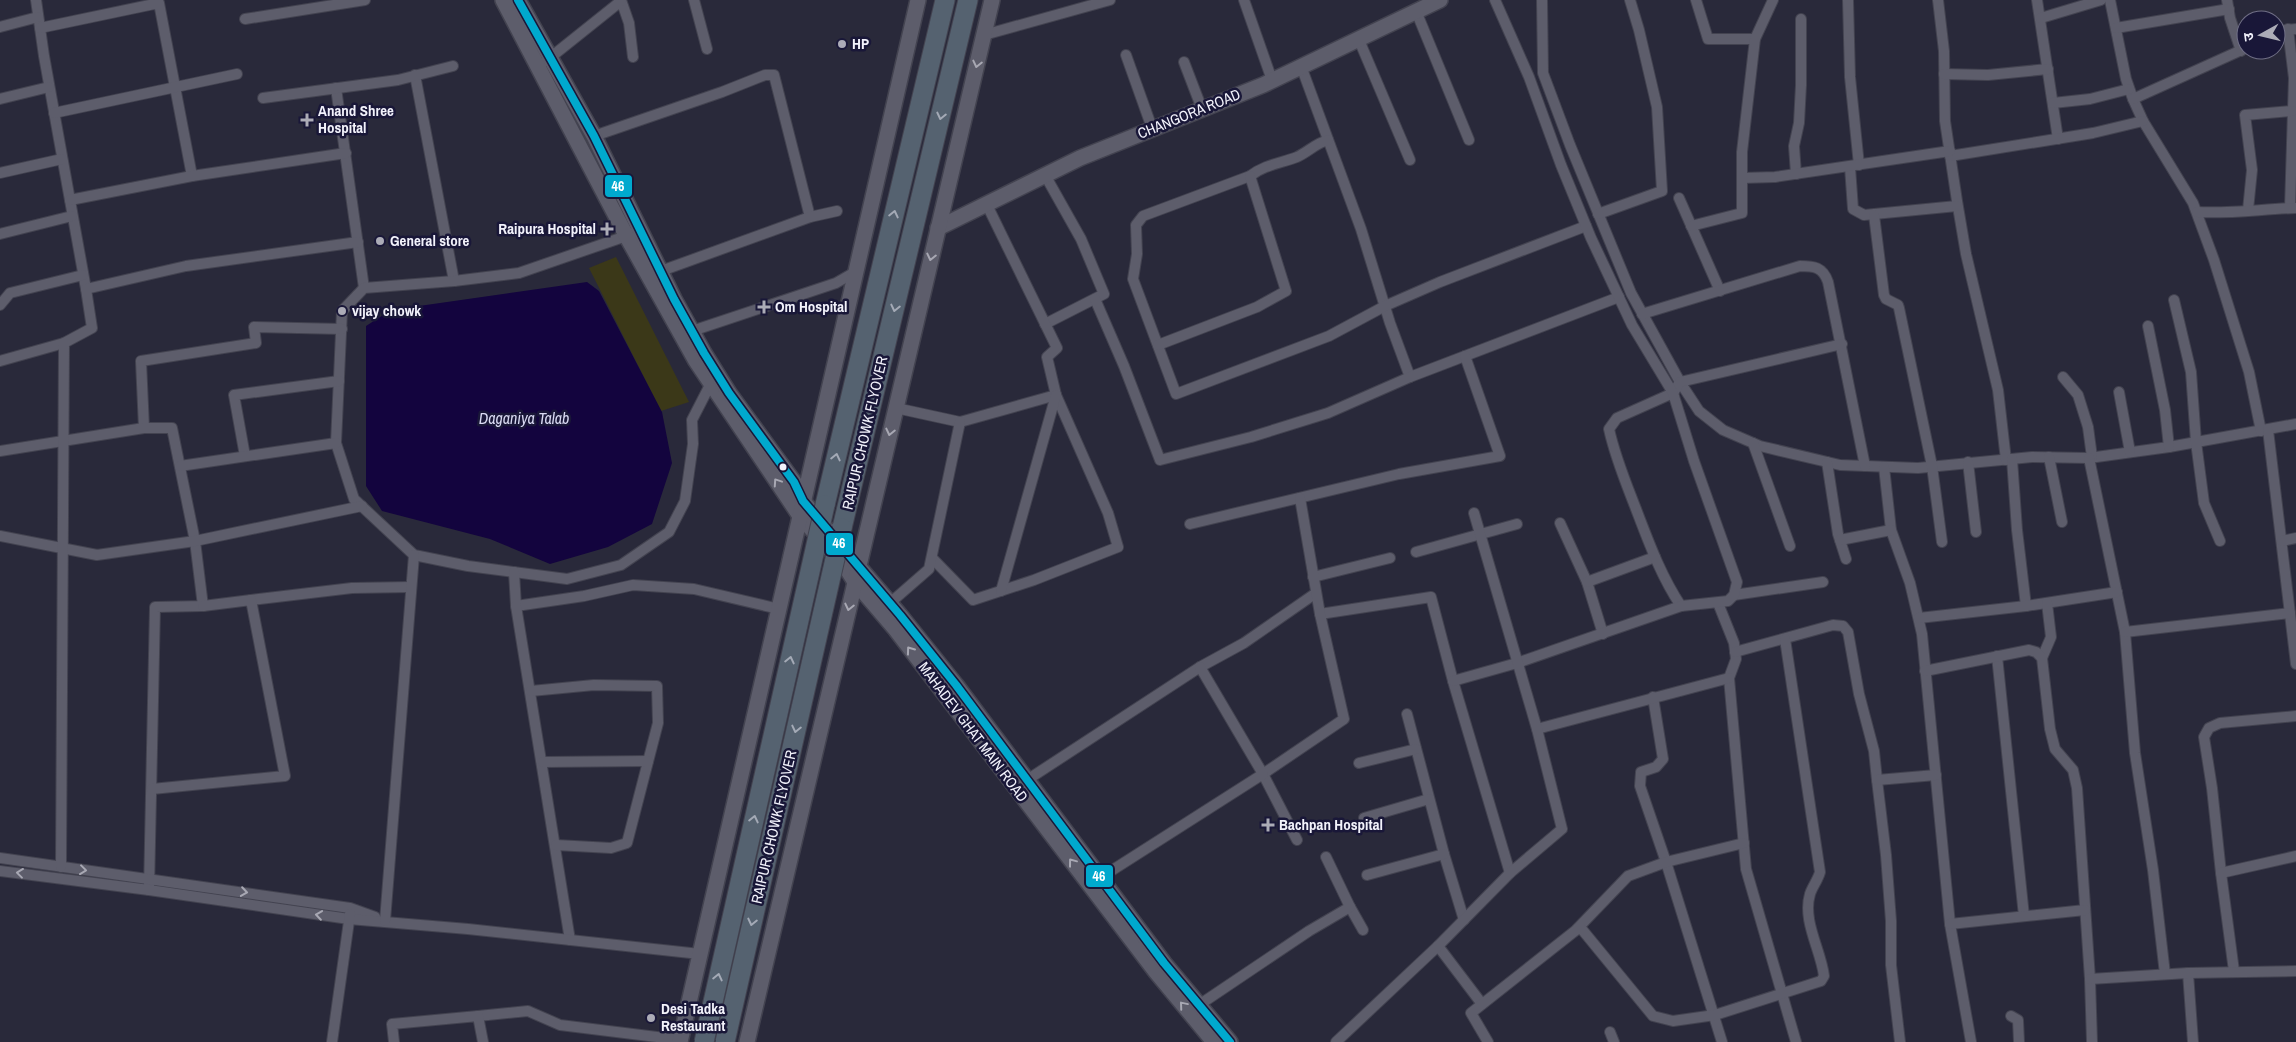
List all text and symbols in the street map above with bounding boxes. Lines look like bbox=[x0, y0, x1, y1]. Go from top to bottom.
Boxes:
north arrow bbox=[2236, 10, 2286, 60]
text: उ bbox=[2239, 31, 2258, 42]
place label: HP bbox=[852, 33, 869, 54]
marker: HP bbox=[836, 38, 848, 50]
one-way arrow bbox=[972, 60, 983, 69]
street label: CHANGORA ROAD bbox=[1134, 83, 1244, 144]
place label: Anand Shree Hospital bbox=[318, 100, 394, 138]
one-way arrow bbox=[936, 111, 947, 120]
marker: Anand Shree Hospital bbox=[300, 113, 314, 127]
line badge: 46 bbox=[604, 174, 633, 198]
text: 46 bbox=[612, 177, 624, 195]
one-way arrow bbox=[888, 210, 899, 218]
place label: Raipura Hospital bbox=[498, 218, 596, 239]
marker: Raipura Hospital bbox=[600, 222, 614, 236]
place label: General store bbox=[390, 230, 469, 251]
marker: General store bbox=[374, 235, 386, 247]
one-way arrow bbox=[926, 252, 937, 261]
place label: Om Hospital bbox=[775, 296, 847, 317]
place label: vijay chowk bbox=[352, 300, 421, 321]
marker: Om Hospital bbox=[757, 300, 771, 314]
one-way arrow bbox=[890, 303, 901, 312]
marker: vijay chowk bbox=[336, 305, 348, 317]
street label: RAIPUR CHOWK FLYOVER bbox=[837, 354, 892, 512]
water label: Daganiya Talab bbox=[479, 407, 569, 429]
one-way arrow bbox=[885, 428, 896, 436]
one-way arrow bbox=[830, 453, 841, 462]
unlabelled marker bbox=[778, 462, 788, 472]
one-way arrow bbox=[773, 478, 783, 487]
line badge: 46 bbox=[825, 532, 854, 556]
text: 46 bbox=[833, 534, 845, 552]
one-way arrow bbox=[844, 603, 855, 612]
one-way arrow bbox=[908, 647, 916, 656]
one-way arrow bbox=[784, 656, 795, 665]
street label: MAHADEV GHAT MAIN ROAD bbox=[914, 657, 1033, 806]
one-way arrow bbox=[791, 725, 802, 734]
street label: RAIPUR CHOWK FLYOVER bbox=[746, 748, 801, 906]
one-way arrow bbox=[748, 814, 759, 823]
place label: Bachpan Hospital bbox=[1279, 814, 1383, 835]
marker: Bachpan Hospital bbox=[1261, 818, 1275, 832]
one-way arrow bbox=[1069, 859, 1078, 868]
one-way arrow bbox=[79, 864, 87, 875]
line badge: 46 bbox=[1085, 864, 1114, 888]
text: 46 bbox=[1093, 867, 1105, 885]
one-way arrow bbox=[16, 868, 24, 879]
one-way arrow bbox=[239, 887, 248, 897]
one-way arrow bbox=[315, 910, 323, 921]
one-way arrow bbox=[747, 917, 758, 926]
one-way arrow bbox=[713, 973, 723, 982]
place label: Desi Tadka Restaurant bbox=[661, 998, 725, 1036]
one-way arrow bbox=[1180, 1001, 1189, 1010]
marker: Desi Tadka Restaurant bbox=[645, 1012, 657, 1024]

